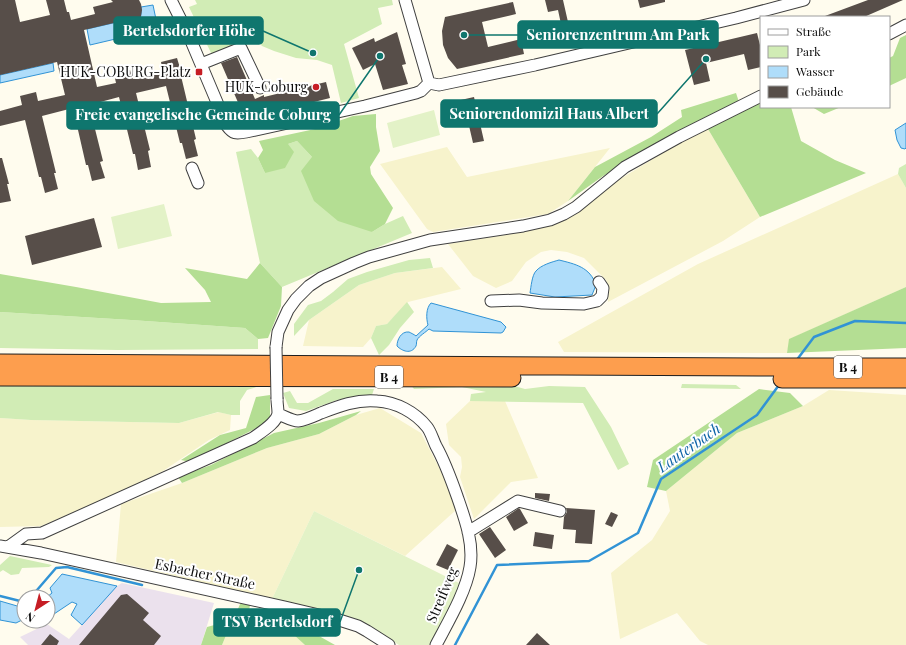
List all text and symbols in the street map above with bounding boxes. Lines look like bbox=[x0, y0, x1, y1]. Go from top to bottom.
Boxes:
legend bbox=[760, 16, 890, 108]
callout: Bertelsdorfer Höhe bbox=[114, 17, 263, 44]
text: Bertelsdorfer Höhe bbox=[123, 20, 256, 40]
callout: Seniorenzentrum Am Park bbox=[518, 21, 718, 48]
text: Straße bbox=[796, 23, 831, 39]
text: Seniorenzentrum Am Park bbox=[526, 24, 710, 44]
text: Park bbox=[796, 43, 821, 59]
place label: HUK-COBURG-Platz bbox=[60, 62, 191, 81]
text: Wasser bbox=[795, 63, 835, 79]
marker: HUK-COBURG-Platz bbox=[194, 67, 204, 77]
place label: HUK-Coburg bbox=[225, 77, 309, 96]
marker: HUK-Coburg bbox=[311, 82, 321, 92]
text: Gebäude bbox=[796, 83, 843, 99]
callout: Seniorendomizil Haus Albert bbox=[441, 100, 657, 127]
callout: Freie evangelische Gemeinde Coburg bbox=[67, 102, 339, 129]
text: Seniorendomizil Haus Albert bbox=[449, 103, 650, 123]
text: Freie evangelische Gemeinde Coburg bbox=[75, 104, 332, 124]
road number: B 4 bbox=[834, 356, 862, 378]
road number: B 4 bbox=[375, 366, 403, 388]
water label: Lauterbach bbox=[652, 418, 724, 477]
street label: Esbacher Straße bbox=[153, 554, 257, 593]
street label: Streifweg bbox=[421, 563, 462, 626]
north arrow bbox=[16, 589, 56, 629]
text: N bbox=[22, 609, 37, 626]
callout: TSV Bertelsdorf bbox=[214, 609, 340, 636]
text: TSV Bertelsdorf bbox=[222, 611, 334, 631]

